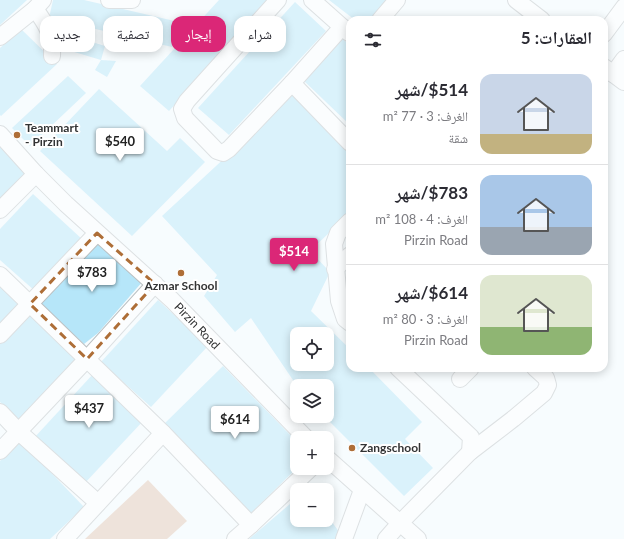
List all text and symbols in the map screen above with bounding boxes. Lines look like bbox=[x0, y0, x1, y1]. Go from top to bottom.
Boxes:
chip: جديد bbox=[40, 16, 95, 52]
chip: تصفية bbox=[103, 16, 163, 52]
chip: إيجار bbox=[171, 16, 226, 52]
chip: شراء bbox=[234, 16, 286, 52]
text: العقارات: 5 bbox=[521, 27, 592, 48]
icon: filters bbox=[362, 29, 384, 51]
text: $514/شهر bbox=[395, 79, 468, 100]
icon: home bbox=[512, 90, 560, 138]
text: الغرف: 3 · 77 m² bbox=[383, 108, 468, 124]
place label: Teammart - Pirzin bbox=[25, 120, 79, 149]
pin: $540 bbox=[96, 128, 144, 162]
marker: Teammart - Pirzin bbox=[12, 130, 22, 140]
text: شقة bbox=[449, 130, 468, 146]
text: $540 bbox=[105, 133, 135, 149]
text: $783/شهر bbox=[395, 182, 468, 203]
icon: home bbox=[512, 191, 560, 239]
text: الغرف: 4 · 108 m² bbox=[375, 211, 468, 227]
text: Pirzin Road bbox=[404, 232, 468, 248]
pin: $514 bbox=[270, 238, 318, 272]
text: $514 bbox=[279, 243, 309, 259]
pin: $783 bbox=[68, 259, 116, 293]
text: $783 bbox=[77, 264, 107, 280]
marker: Azmar School bbox=[176, 268, 186, 278]
place label: Azmar School bbox=[143, 278, 218, 293]
text: $614/شهر bbox=[395, 282, 468, 303]
icon: home bbox=[512, 291, 560, 339]
street label: Pirzin Road bbox=[171, 299, 223, 352]
text: الغرف: 3 · 80 m² bbox=[383, 311, 468, 327]
map controls bbox=[290, 327, 334, 527]
button: locate bbox=[290, 327, 334, 371]
text: Pirzin Road bbox=[404, 332, 468, 348]
button: layers bbox=[290, 379, 334, 423]
pin: $437 bbox=[65, 395, 113, 429]
text: $437 bbox=[74, 400, 104, 416]
pin: $614 bbox=[211, 406, 259, 440]
text: $614 bbox=[220, 411, 250, 427]
button: + bbox=[290, 431, 334, 475]
place label: Zangschool bbox=[360, 440, 421, 455]
marker: Zangschool bbox=[347, 443, 357, 453]
button: − bbox=[290, 483, 334, 527]

